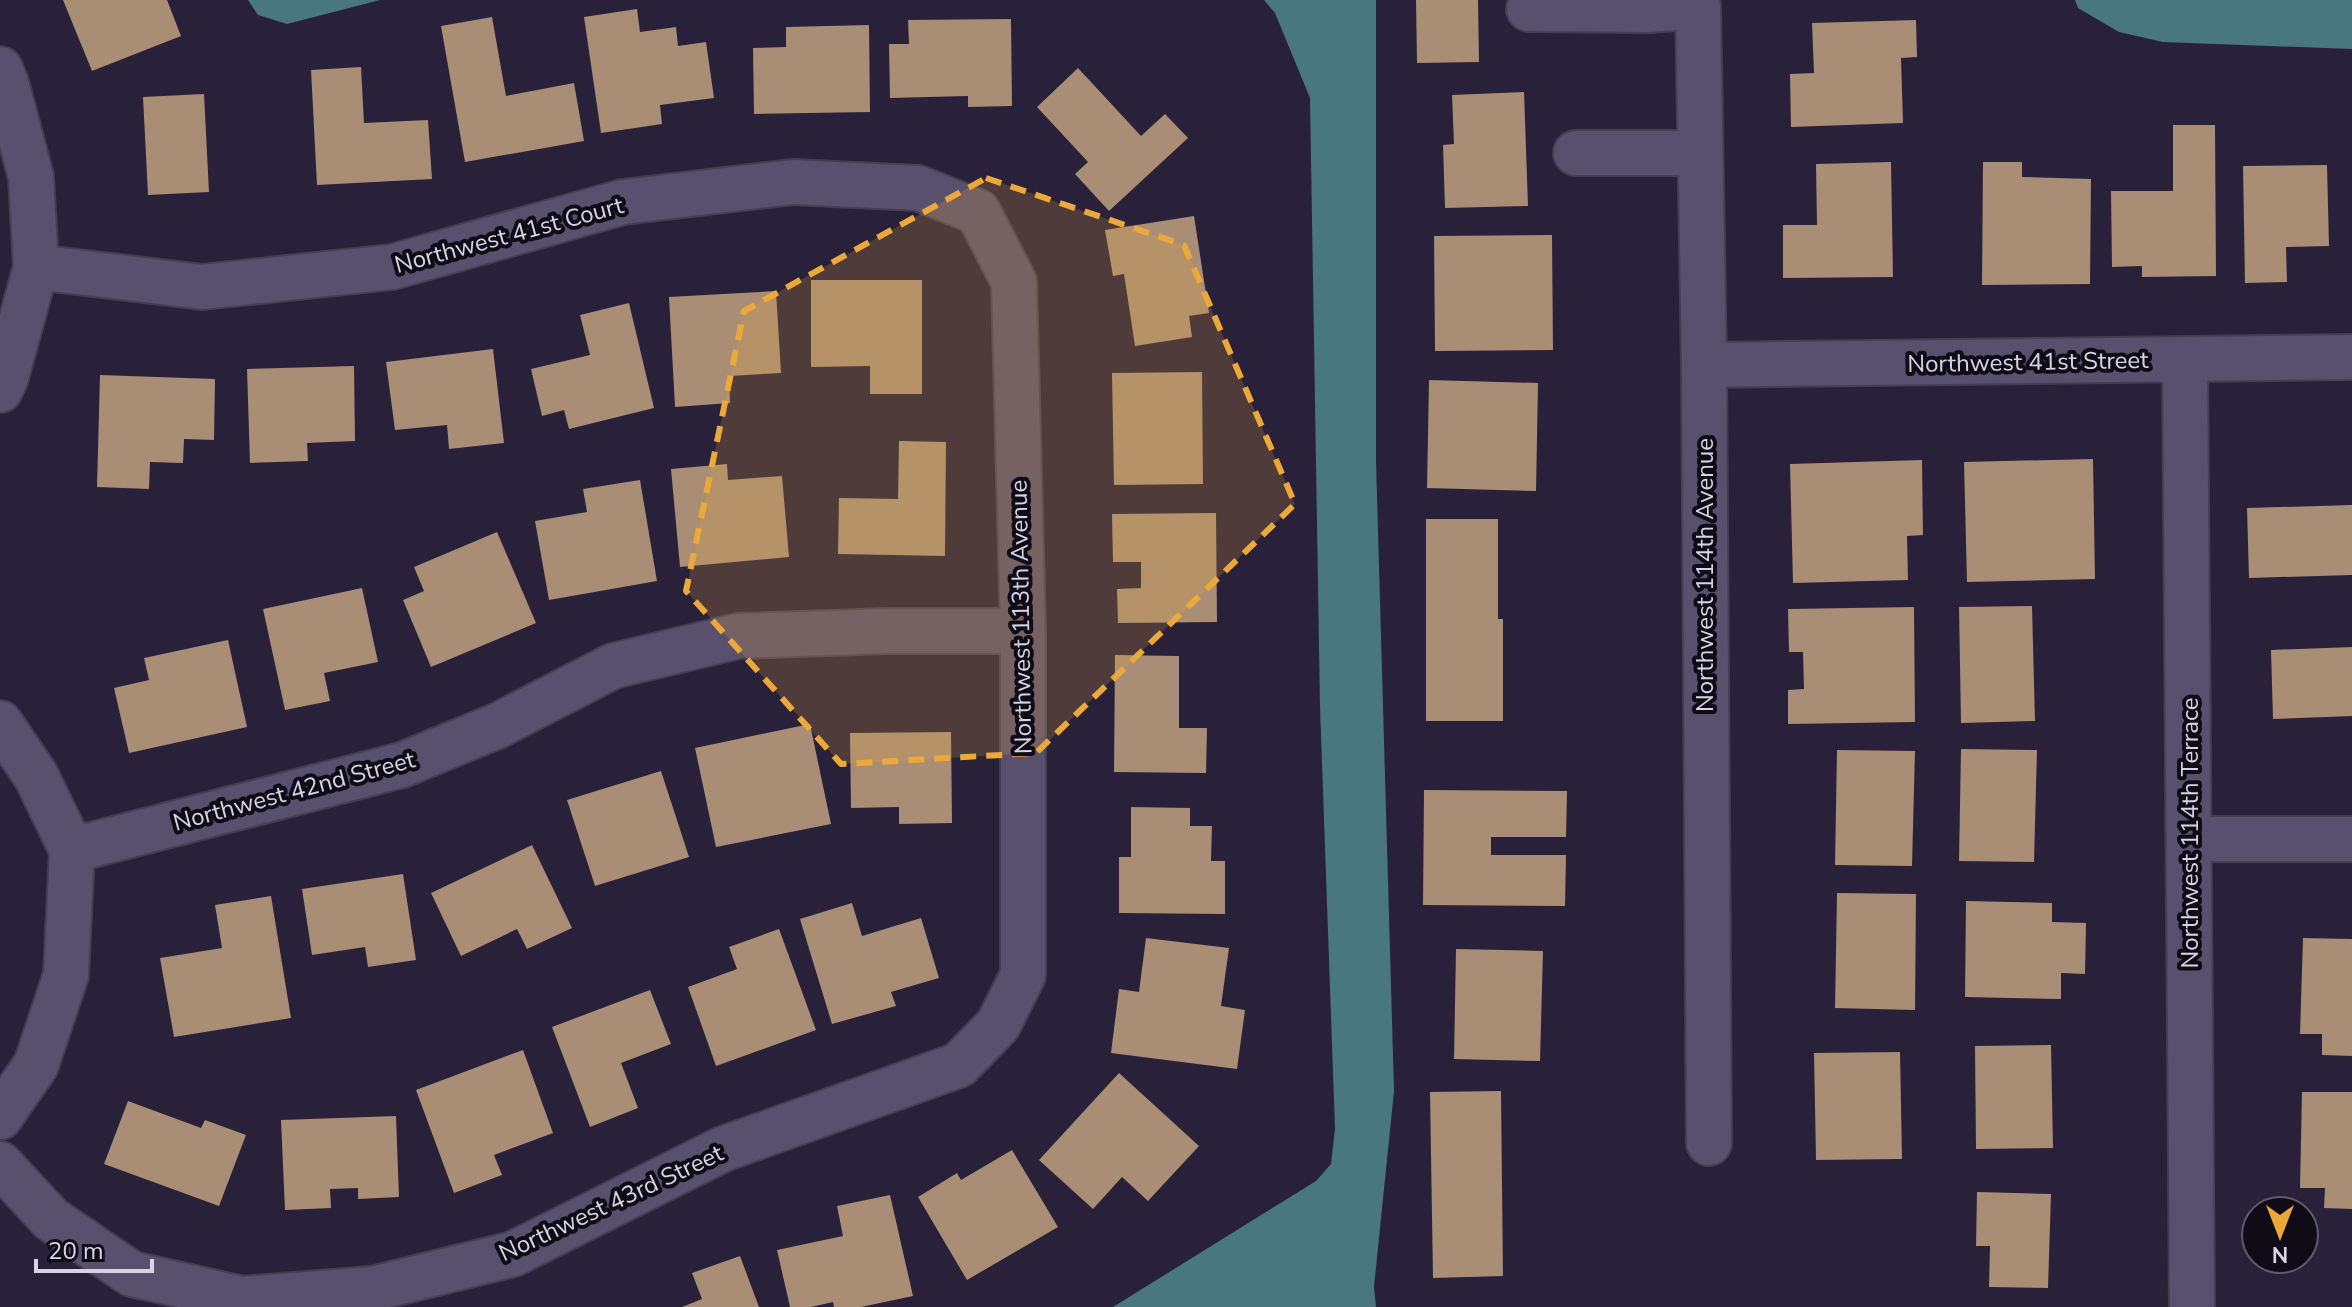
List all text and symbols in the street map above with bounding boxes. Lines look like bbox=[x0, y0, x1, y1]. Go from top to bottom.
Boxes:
street label: Northwest 41st Court bbox=[391, 189, 627, 281]
street label: Northwest 41st Street bbox=[1907, 344, 2149, 380]
street label: Northwest 114th Avenue bbox=[1689, 438, 1721, 712]
street label: Northwest 113th Avenue bbox=[1003, 480, 1039, 754]
street label: Northwest 114th Terrace bbox=[2174, 697, 2206, 969]
street label: Northwest 42nd Street bbox=[170, 743, 419, 839]
street label: Northwest 43rd Street bbox=[494, 1137, 729, 1269]
north arrow bbox=[2240, 1195, 2320, 1275]
scale bar bbox=[36, 1223, 152, 1273]
text: 20 m bbox=[48, 1235, 104, 1267]
text: N bbox=[2272, 1239, 2288, 1269]

